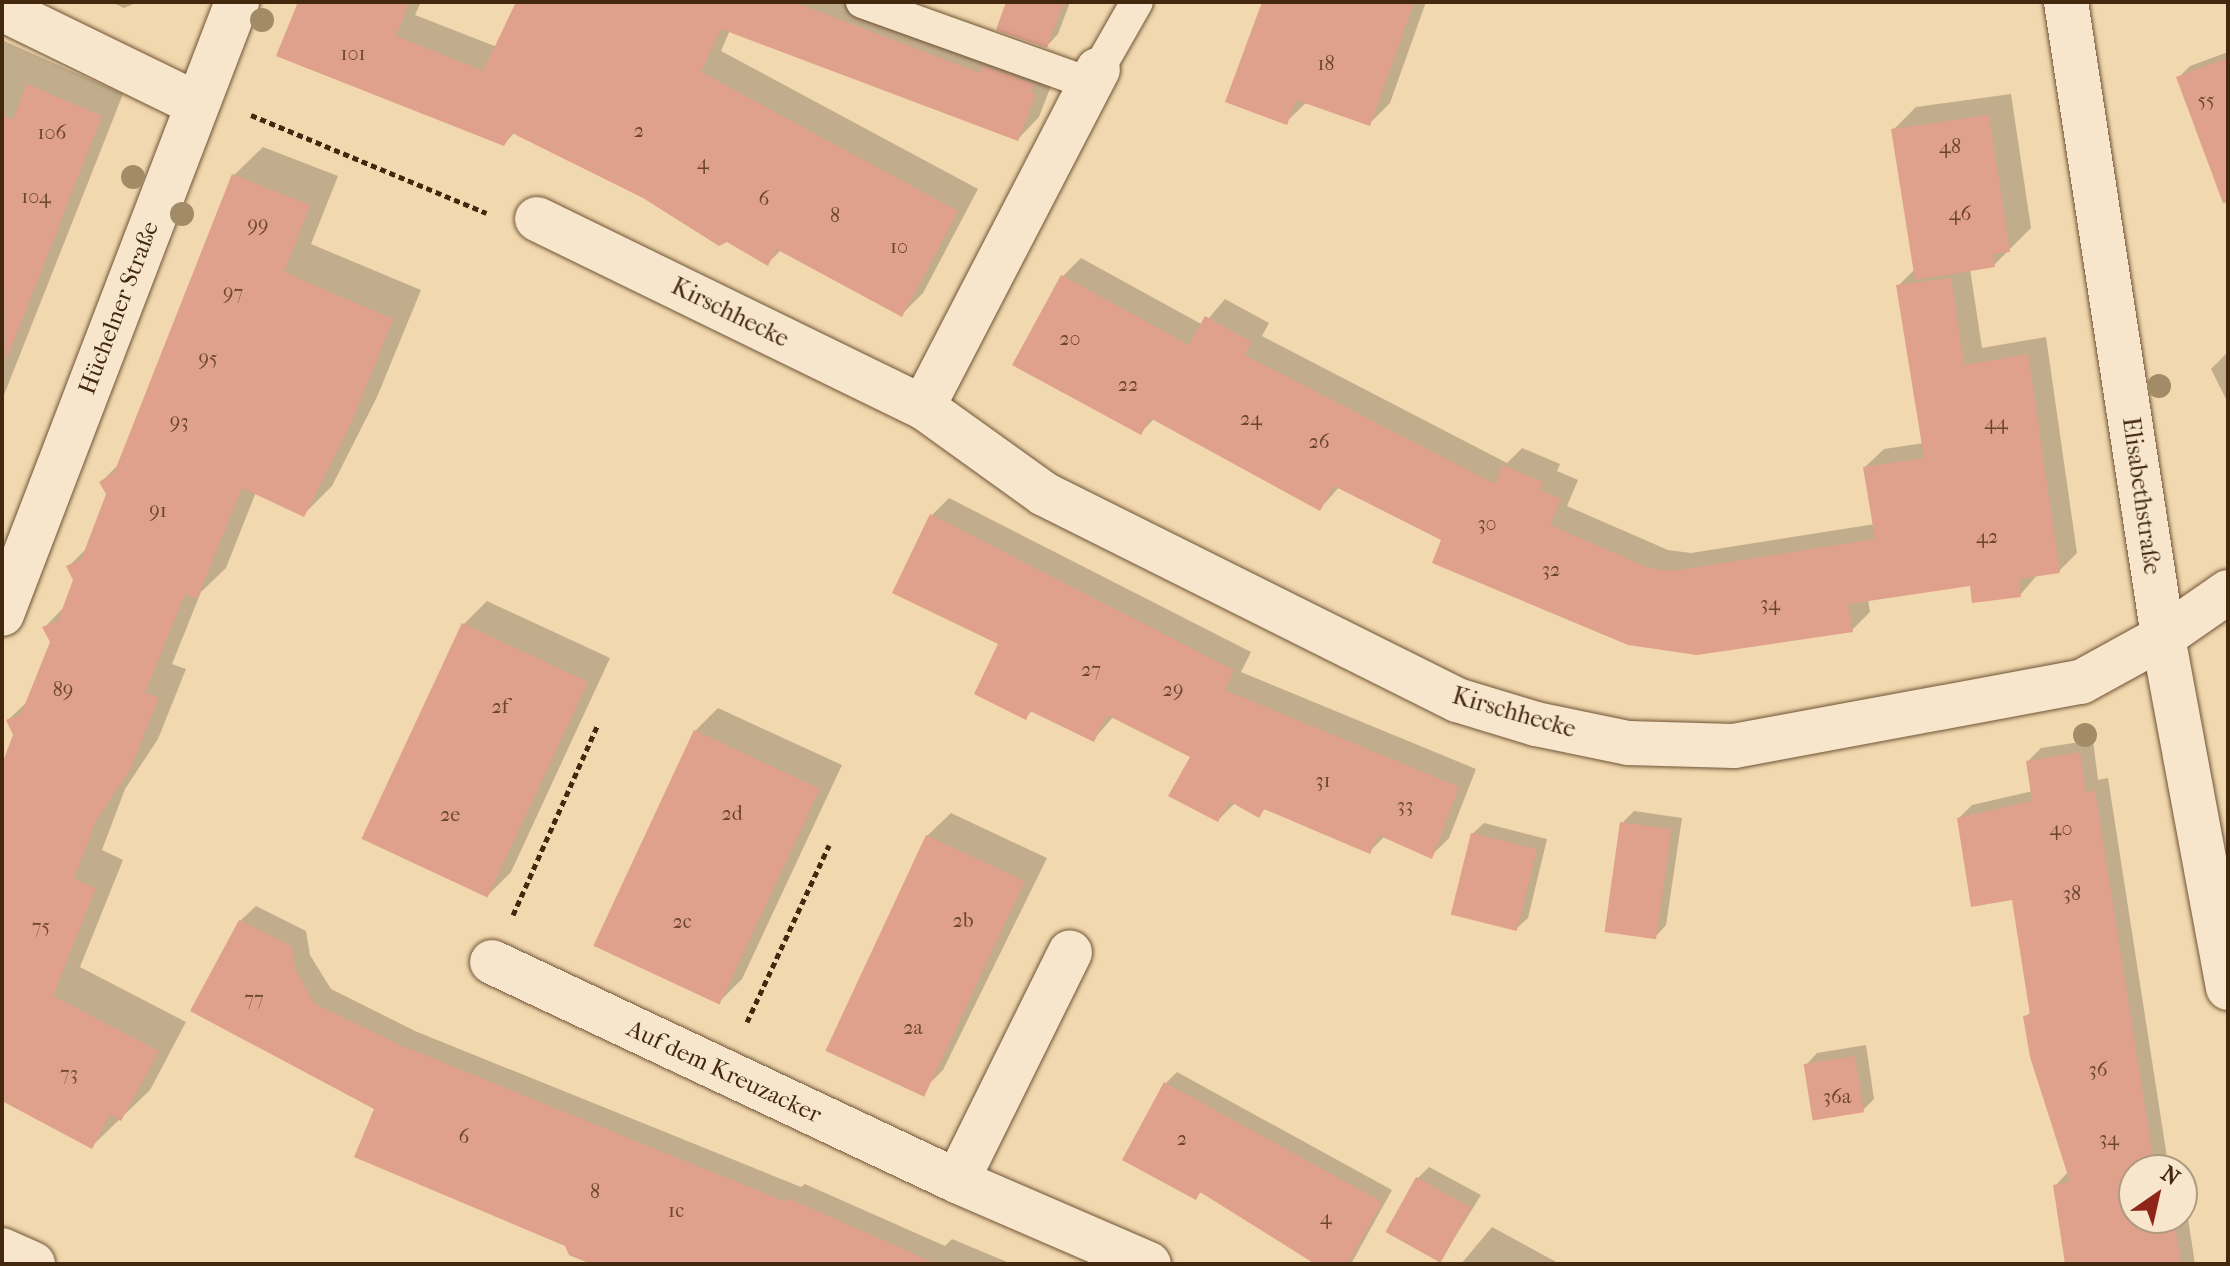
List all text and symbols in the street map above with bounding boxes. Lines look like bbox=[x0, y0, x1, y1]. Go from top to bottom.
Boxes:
house number: 101 bbox=[340, 41, 366, 65]
house number: 18 bbox=[1317, 51, 1335, 75]
house number: 55 bbox=[2197, 88, 2215, 112]
house number: 2 bbox=[634, 118, 644, 142]
house number: 106 bbox=[38, 120, 66, 144]
house number: 48 bbox=[1939, 134, 1961, 158]
house number: 4 bbox=[697, 150, 709, 174]
house number: 104 bbox=[21, 184, 51, 208]
house number: 6 bbox=[759, 186, 769, 210]
house number: 46 bbox=[1949, 201, 1971, 225]
house number: 8 bbox=[830, 203, 840, 227]
house number: 99 bbox=[248, 212, 268, 236]
street label: Hüchelner Straße bbox=[73, 217, 165, 399]
house number: 10 bbox=[890, 234, 908, 258]
street label: Kirschhecke bbox=[667, 272, 793, 354]
house number: 97 bbox=[223, 280, 243, 304]
house number: 20 bbox=[1059, 326, 1081, 350]
house number: 95 bbox=[198, 346, 218, 370]
house number: 22 bbox=[1118, 372, 1138, 396]
house number: 24 bbox=[1240, 406, 1262, 430]
house number: 93 bbox=[170, 409, 188, 433]
house number: 44 bbox=[1984, 410, 2008, 434]
street label: Elisabethstraße bbox=[2116, 415, 2166, 577]
house number: 26 bbox=[1308, 429, 1330, 453]
house number: 91 bbox=[149, 498, 167, 522]
house number: 30 bbox=[1477, 511, 1497, 535]
house number: 42 bbox=[1976, 524, 1998, 548]
house number: 32 bbox=[1542, 557, 1560, 581]
house number: 34 bbox=[1760, 591, 1780, 615]
house number: 27 bbox=[1081, 657, 1101, 681]
house number: 89 bbox=[53, 677, 73, 701]
house number: 29 bbox=[1163, 677, 1183, 701]
street label: Kirschhecke bbox=[1449, 682, 1579, 744]
house number: 2f bbox=[492, 694, 508, 718]
house number: 31 bbox=[1315, 768, 1331, 792]
house number: 33 bbox=[1397, 793, 1413, 817]
house number: 2d bbox=[721, 801, 743, 825]
house number: 2e bbox=[440, 802, 460, 826]
house number: 40 bbox=[2050, 816, 2072, 840]
house number: 38 bbox=[2063, 881, 2081, 905]
house number: 2b bbox=[953, 908, 973, 932]
house number: 2c bbox=[672, 909, 692, 933]
house number: 75 bbox=[32, 914, 50, 938]
house number: 77 bbox=[244, 986, 264, 1010]
street label: Auf dem Kreuzacker bbox=[622, 1014, 826, 1130]
house number: 2a bbox=[903, 1015, 923, 1039]
house number: 36 bbox=[2088, 1057, 2108, 1081]
house number: 73 bbox=[60, 1061, 78, 1085]
house number: 36a bbox=[1823, 1084, 1851, 1108]
house number: 6 bbox=[459, 1124, 469, 1148]
house number: 2 bbox=[1177, 1126, 1187, 1150]
house number: 34 bbox=[2099, 1126, 2119, 1150]
north arrow bbox=[2118, 1154, 2198, 1234]
text: N bbox=[2156, 1160, 2184, 1191]
house number: 8 bbox=[590, 1179, 600, 1203]
house number: 1c bbox=[668, 1198, 684, 1222]
house number: 4 bbox=[1320, 1205, 1332, 1229]

